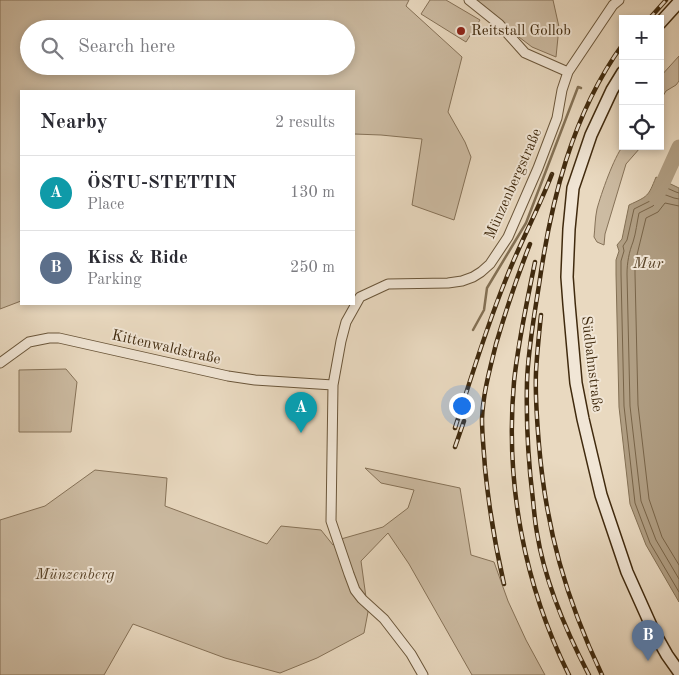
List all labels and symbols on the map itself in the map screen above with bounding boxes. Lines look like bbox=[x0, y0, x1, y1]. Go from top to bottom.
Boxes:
place label: Reitstall Gollob bbox=[471, 24, 571, 39]
marker: Reitstall Gollob bbox=[455, 25, 467, 37]
street label: Münzenbergstraße bbox=[483, 126, 545, 242]
water label: Mur bbox=[632, 256, 664, 272]
street label: Südbahnstraße bbox=[578, 315, 604, 413]
street label: Kittenwaldstraße bbox=[110, 328, 222, 368]
pin: A bbox=[285, 392, 317, 433]
your location bbox=[449, 393, 475, 419]
park label: Münzenberg bbox=[35, 568, 114, 583]
pin: B bbox=[632, 620, 664, 661]

